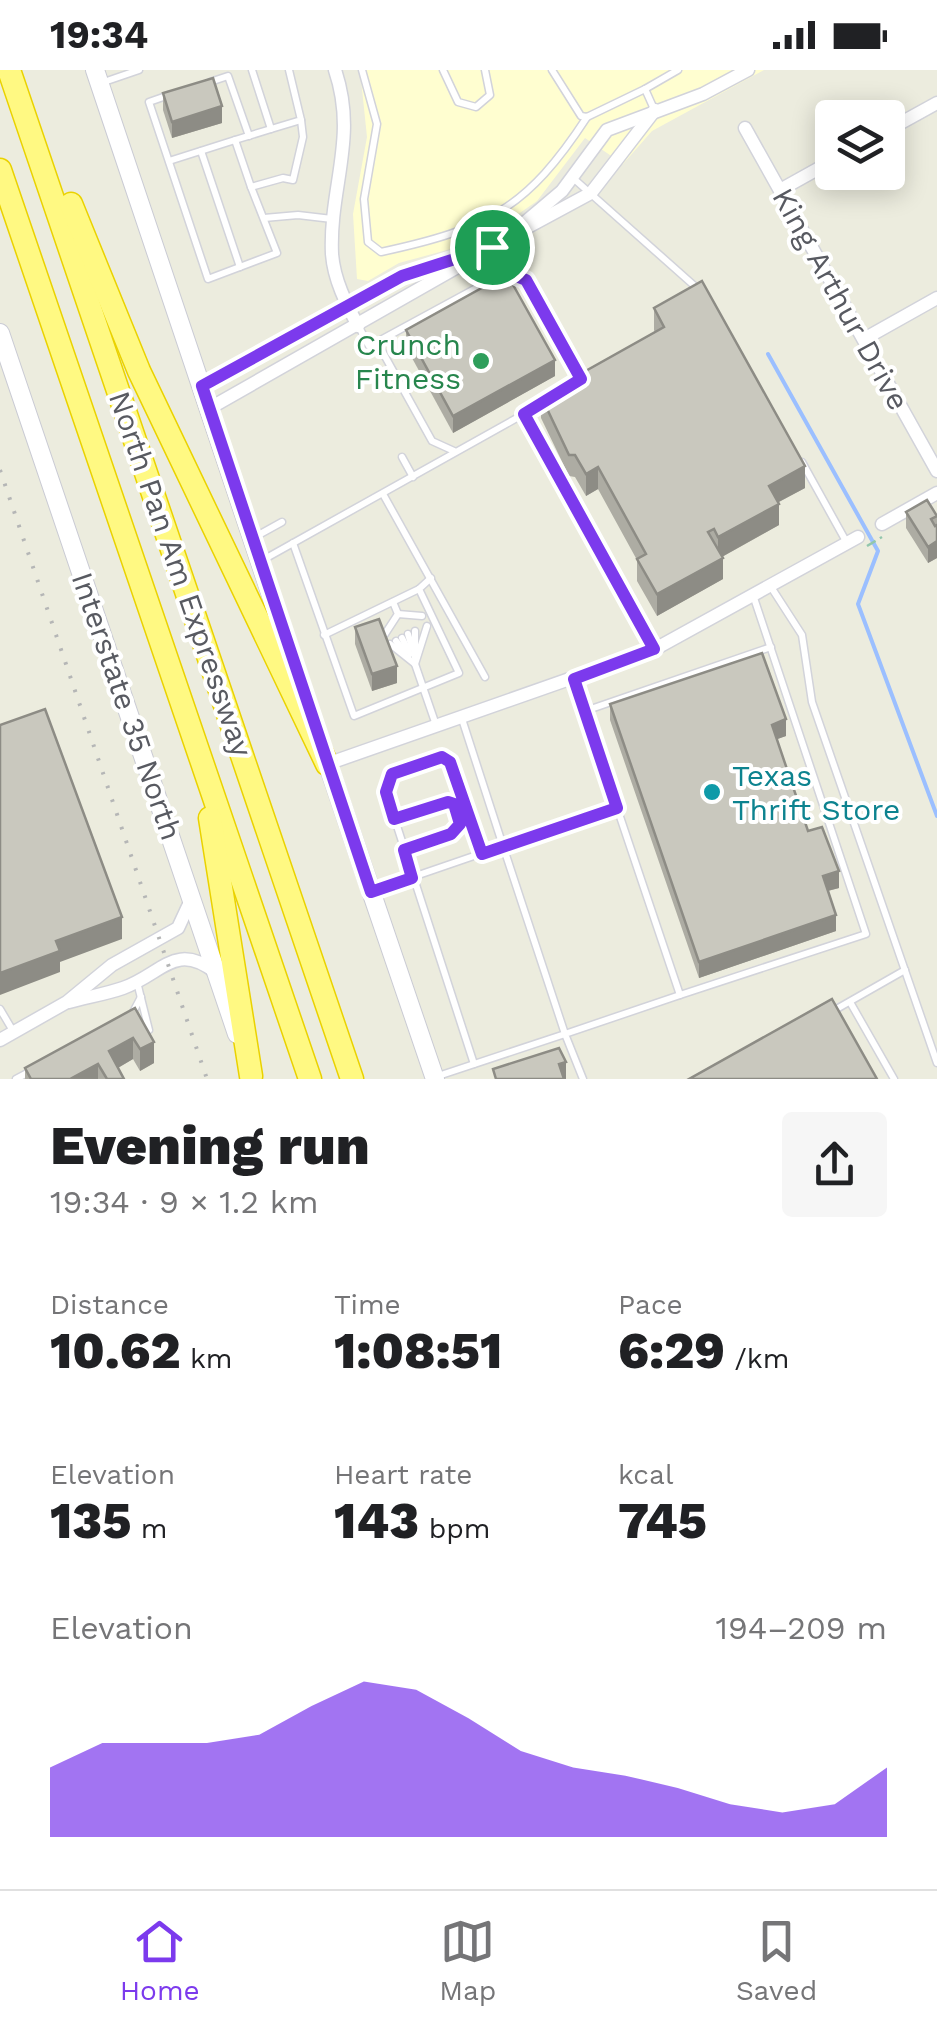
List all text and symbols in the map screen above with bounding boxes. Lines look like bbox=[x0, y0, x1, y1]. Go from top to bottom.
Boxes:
text: 19:34 bbox=[50, 13, 148, 57]
map controls bbox=[815, 100, 905, 190]
button: layers bbox=[815, 100, 905, 190]
street label: King Arthur Drive bbox=[765, 182, 917, 416]
pin bbox=[450, 205, 535, 290]
icon: arrive bbox=[465, 220, 520, 275]
place label: Crunch Fitness bbox=[355, 327, 461, 396]
marker: Crunch Fitness bbox=[470, 350, 492, 372]
street label: North Pan Am Expressway bbox=[102, 387, 260, 762]
street label: Interstate 35 North bbox=[65, 568, 189, 844]
place label: Texas Thrift Store bbox=[732, 758, 900, 827]
marker: Texas Thrift Store bbox=[701, 781, 723, 803]
button: share bbox=[782, 1112, 887, 1217]
text: Evening run bbox=[50, 1113, 370, 1177]
text: 19:34 · 9 × 1.2 km bbox=[50, 1183, 318, 1221]
text: Distance bbox=[50, 1288, 169, 1321]
text: Time bbox=[334, 1288, 401, 1321]
text: Pace bbox=[618, 1288, 683, 1321]
text: 10.62 bbox=[50, 1321, 180, 1380]
text: 1:08:51 bbox=[334, 1321, 502, 1380]
text: 6:29 bbox=[618, 1321, 725, 1380]
text: km bbox=[180, 1342, 233, 1375]
text: /km bbox=[725, 1342, 789, 1375]
text: Elevation bbox=[50, 1458, 175, 1491]
text: Heart rate bbox=[334, 1458, 472, 1491]
text: kcal bbox=[618, 1458, 673, 1491]
text: 135 bbox=[50, 1491, 131, 1550]
text: 143 bbox=[334, 1491, 419, 1550]
text: 745 bbox=[618, 1491, 707, 1550]
text: m bbox=[131, 1512, 168, 1545]
text: bpm bbox=[419, 1512, 490, 1545]
text: Elevation bbox=[50, 1609, 193, 1647]
text: 194–209 m bbox=[716, 1609, 887, 1647]
tab: Home bbox=[120, 1914, 200, 2007]
tab: Map bbox=[439, 1914, 496, 2007]
tab: Saved bbox=[736, 1914, 817, 2007]

